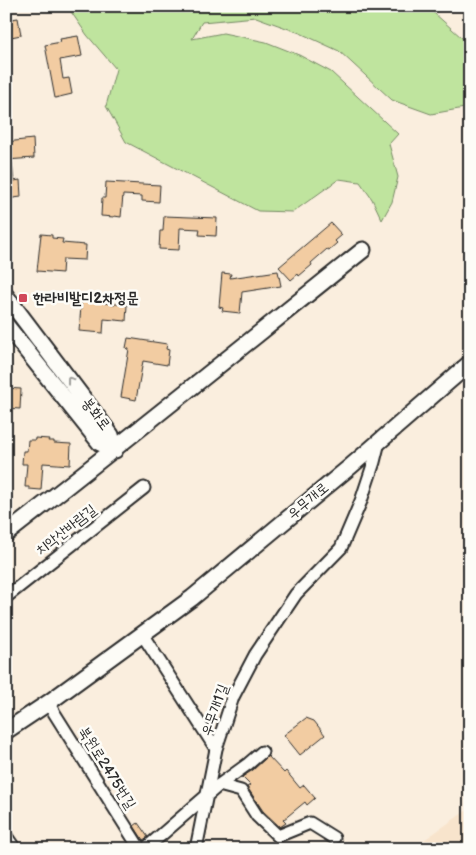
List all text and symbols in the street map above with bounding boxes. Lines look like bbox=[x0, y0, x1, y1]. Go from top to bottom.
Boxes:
place label: 한라비발디2차정문 bbox=[32, 289, 139, 308]
marker: 한라비발디2차정문 bbox=[17, 292, 29, 304]
one-way arrow bbox=[67, 376, 76, 386]
street label: 봉화로 bbox=[78, 394, 114, 434]
street label: 우무개로 bbox=[283, 478, 333, 524]
street label: 치악산바람길 bbox=[32, 500, 100, 560]
street label: 우무개1길 bbox=[197, 681, 233, 739]
street label: 북원로2475번길 bbox=[74, 723, 140, 813]

